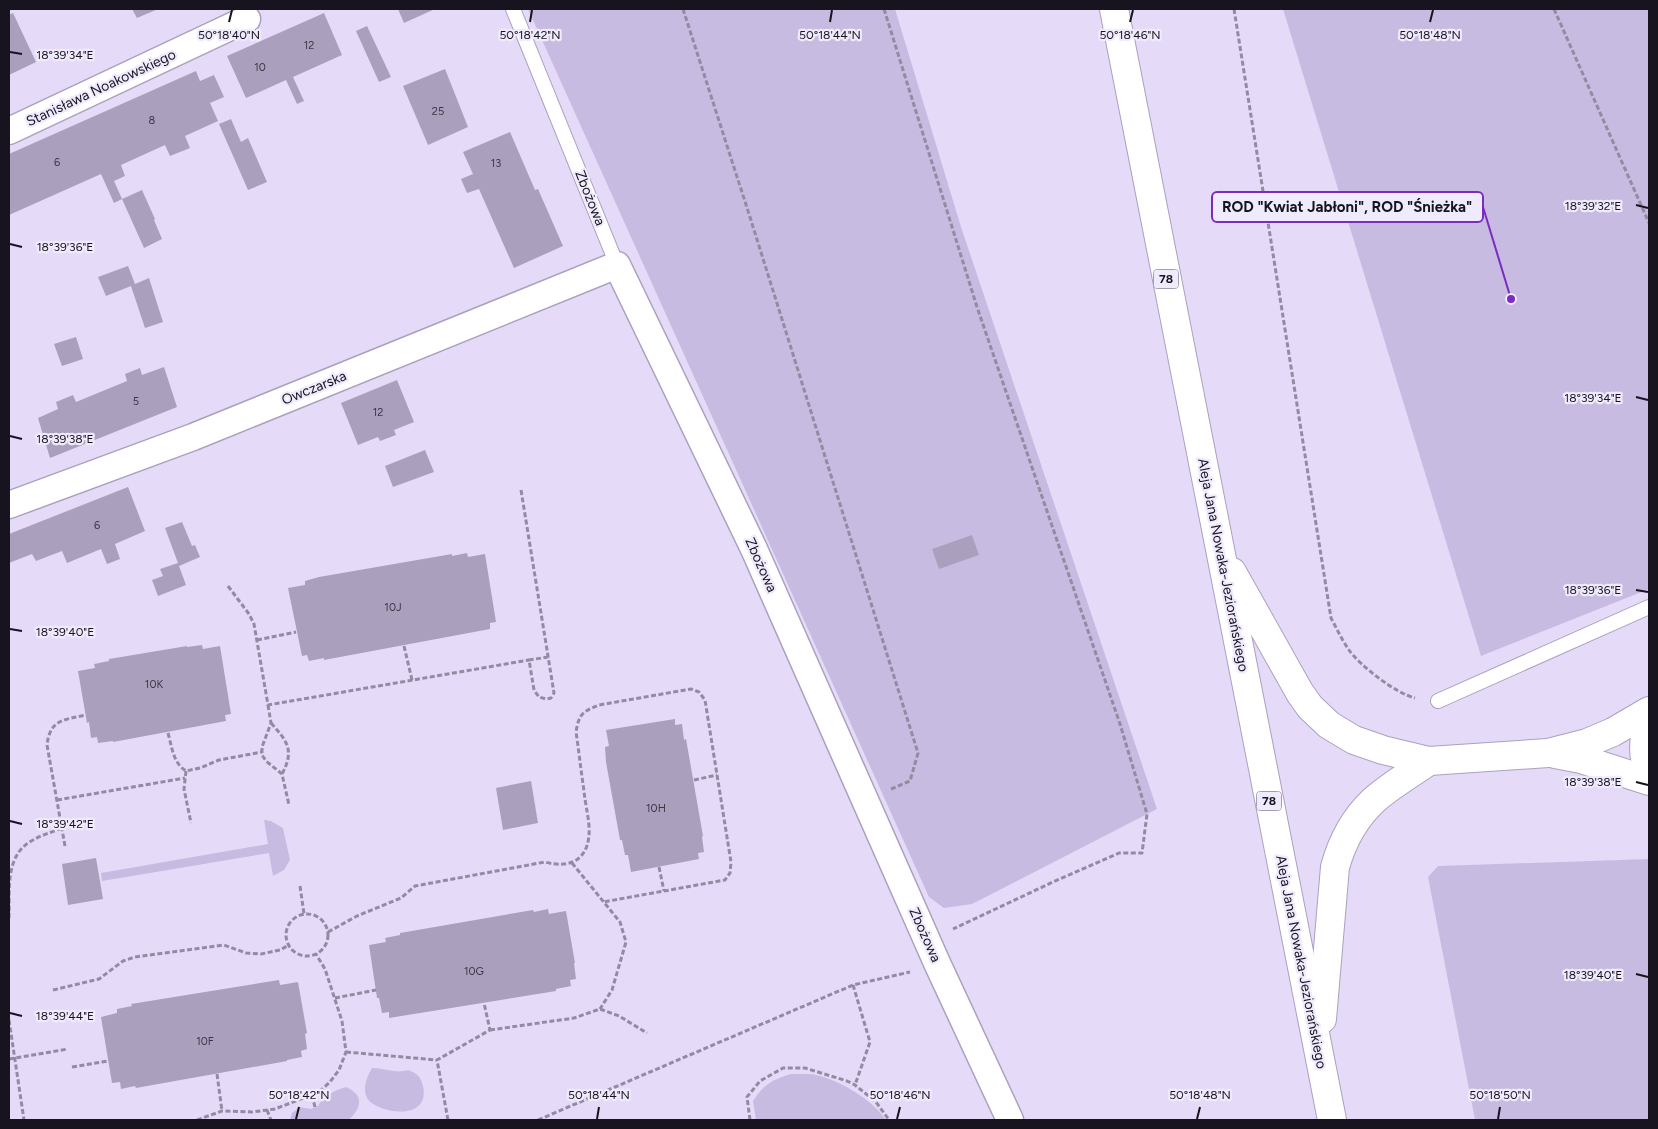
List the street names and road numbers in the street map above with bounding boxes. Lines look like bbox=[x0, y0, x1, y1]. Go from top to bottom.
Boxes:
street label: Stanisława Noakowskiego bbox=[23, 46, 179, 130]
street label: Zbożowa bbox=[571, 168, 609, 228]
road number: 78 bbox=[1154, 270, 1178, 288]
street label: Owczarska bbox=[279, 367, 349, 409]
street label: Aleja Jana Nowaka-Jeziorańskiego bbox=[1194, 457, 1252, 673]
street label: Zbożowa bbox=[741, 535, 781, 595]
road number: 78 bbox=[1256, 791, 1282, 810]
street label: Aleja Jana Nowaka-Jeziorańskiego bbox=[1272, 854, 1330, 1070]
street label: Zbożowa bbox=[905, 905, 945, 965]

